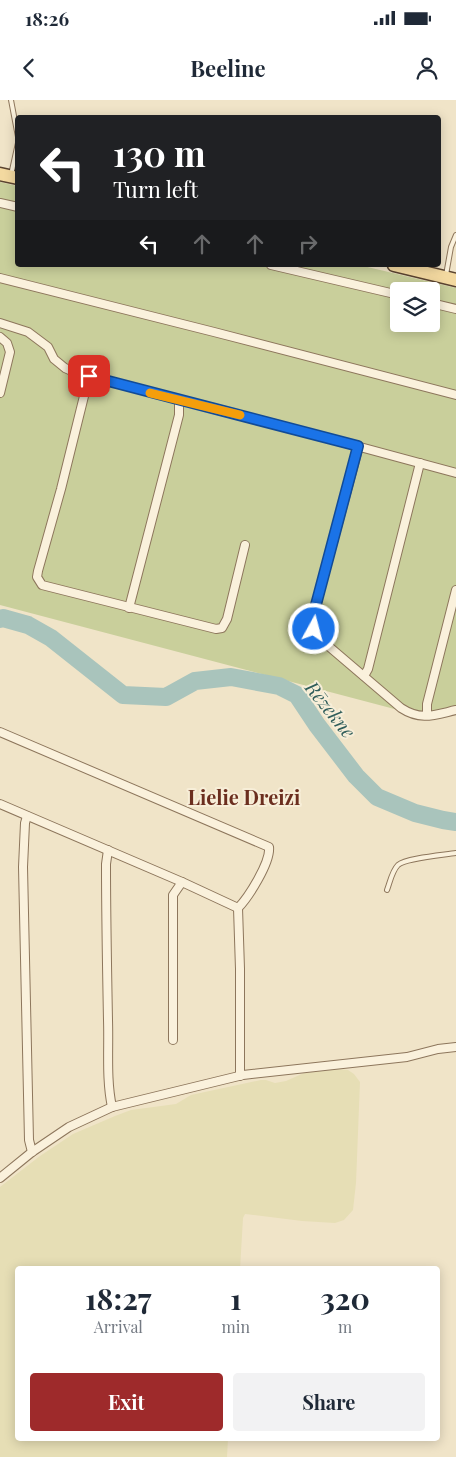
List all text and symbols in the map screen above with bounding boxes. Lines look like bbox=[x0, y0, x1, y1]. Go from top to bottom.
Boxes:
text: 18:26 bbox=[25, 5, 69, 31]
text: Beeline bbox=[190, 53, 266, 83]
icon: back bbox=[15, 54, 43, 82]
icon: person bbox=[413, 54, 441, 82]
text: 130 m bbox=[113, 129, 206, 176]
icon: left bbox=[30, 135, 95, 200]
text: Turn left bbox=[113, 174, 198, 204]
icon: left bbox=[135, 230, 163, 258]
icon: ahead bbox=[188, 230, 216, 258]
icon: ahead bbox=[241, 230, 269, 258]
icon: right bbox=[294, 230, 322, 258]
map controls bbox=[390, 282, 440, 332]
button: layers bbox=[390, 282, 440, 332]
pin bbox=[68, 355, 110, 397]
icon: arrive bbox=[75, 362, 103, 390]
position arrow bbox=[287, 602, 339, 654]
water label: Rēzekne bbox=[299, 674, 362, 743]
district label: Lielie Dreizi bbox=[188, 783, 300, 810]
text: 18:27 bbox=[85, 1278, 151, 1318]
text: 1 bbox=[230, 1278, 242, 1318]
text: 320 bbox=[320, 1278, 370, 1318]
text: Arrival bbox=[94, 1316, 143, 1337]
text: min bbox=[222, 1316, 250, 1337]
text: m bbox=[338, 1316, 352, 1337]
button: Exit bbox=[30, 1373, 223, 1431]
button: Share bbox=[233, 1373, 425, 1431]

